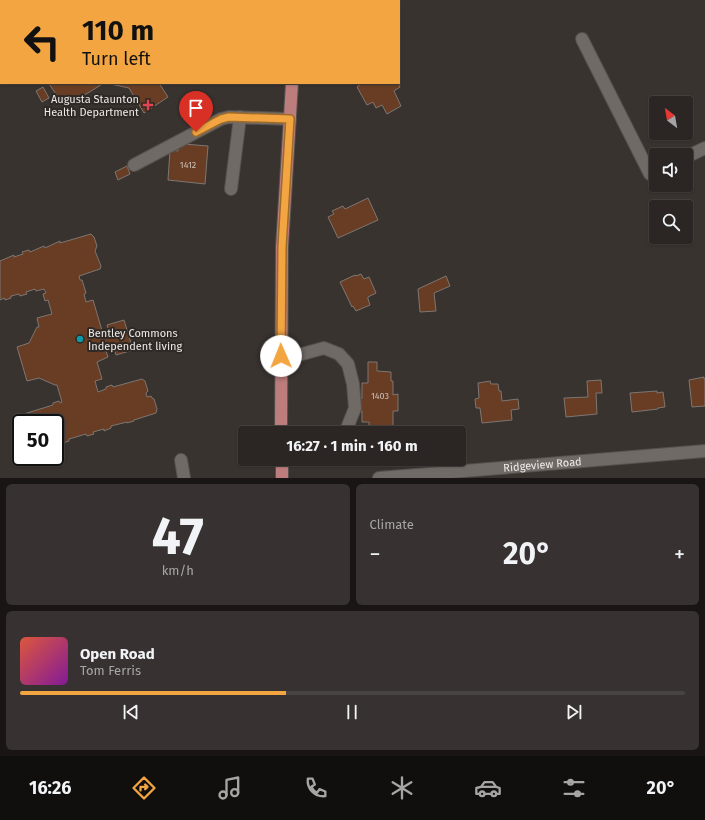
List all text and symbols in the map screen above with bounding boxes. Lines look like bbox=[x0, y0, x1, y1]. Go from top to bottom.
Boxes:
text: 110 m bbox=[82, 14, 154, 47]
icon: left bbox=[16, 16, 68, 68]
text: Turn left bbox=[82, 48, 151, 70]
pin bbox=[179, 91, 213, 132]
place label: Augusta Staunton Health Department bbox=[44, 93, 139, 119]
north arrow bbox=[649, 96, 693, 140]
map controls bbox=[649, 96, 693, 244]
icon: arrive bbox=[185, 97, 207, 119]
marker: Augusta Staunton Health Department bbox=[142, 99, 154, 111]
button: sound bbox=[649, 148, 693, 192]
house number: 1412 bbox=[180, 160, 196, 170]
button: search bbox=[649, 200, 693, 244]
place label: Bentley Commons Independent living bbox=[88, 327, 182, 353]
marker: Bentley Commons Independent living bbox=[75, 334, 85, 344]
position arrow bbox=[260, 335, 302, 377]
house number: 1403 bbox=[371, 391, 389, 401]
speed limit sign: 50 bbox=[12, 414, 64, 466]
text: 16:27 · 1 min · 160 m bbox=[286, 437, 418, 455]
street label: Ridgeview Road bbox=[503, 455, 582, 475]
text: 47 bbox=[152, 505, 204, 568]
text: Climate bbox=[370, 517, 414, 532]
text: 20° bbox=[503, 536, 552, 572]
text: − bbox=[370, 541, 381, 568]
text: + bbox=[674, 541, 685, 568]
text: km/h bbox=[162, 563, 194, 578]
text: Open Road bbox=[80, 645, 155, 663]
text: Tom Ferris bbox=[80, 663, 141, 678]
icon: previous bbox=[120, 701, 142, 723]
icon: pause bbox=[341, 701, 363, 723]
icon: next bbox=[563, 701, 585, 723]
icon: directions bbox=[130, 774, 158, 802]
icon: music bbox=[216, 774, 244, 802]
icon: phone bbox=[302, 774, 330, 802]
icon: climate bbox=[388, 774, 416, 802]
icon: car bbox=[474, 774, 502, 802]
icon: filters bbox=[560, 774, 588, 802]
text: 16:26 bbox=[29, 777, 71, 799]
text: 20° bbox=[647, 777, 676, 799]

